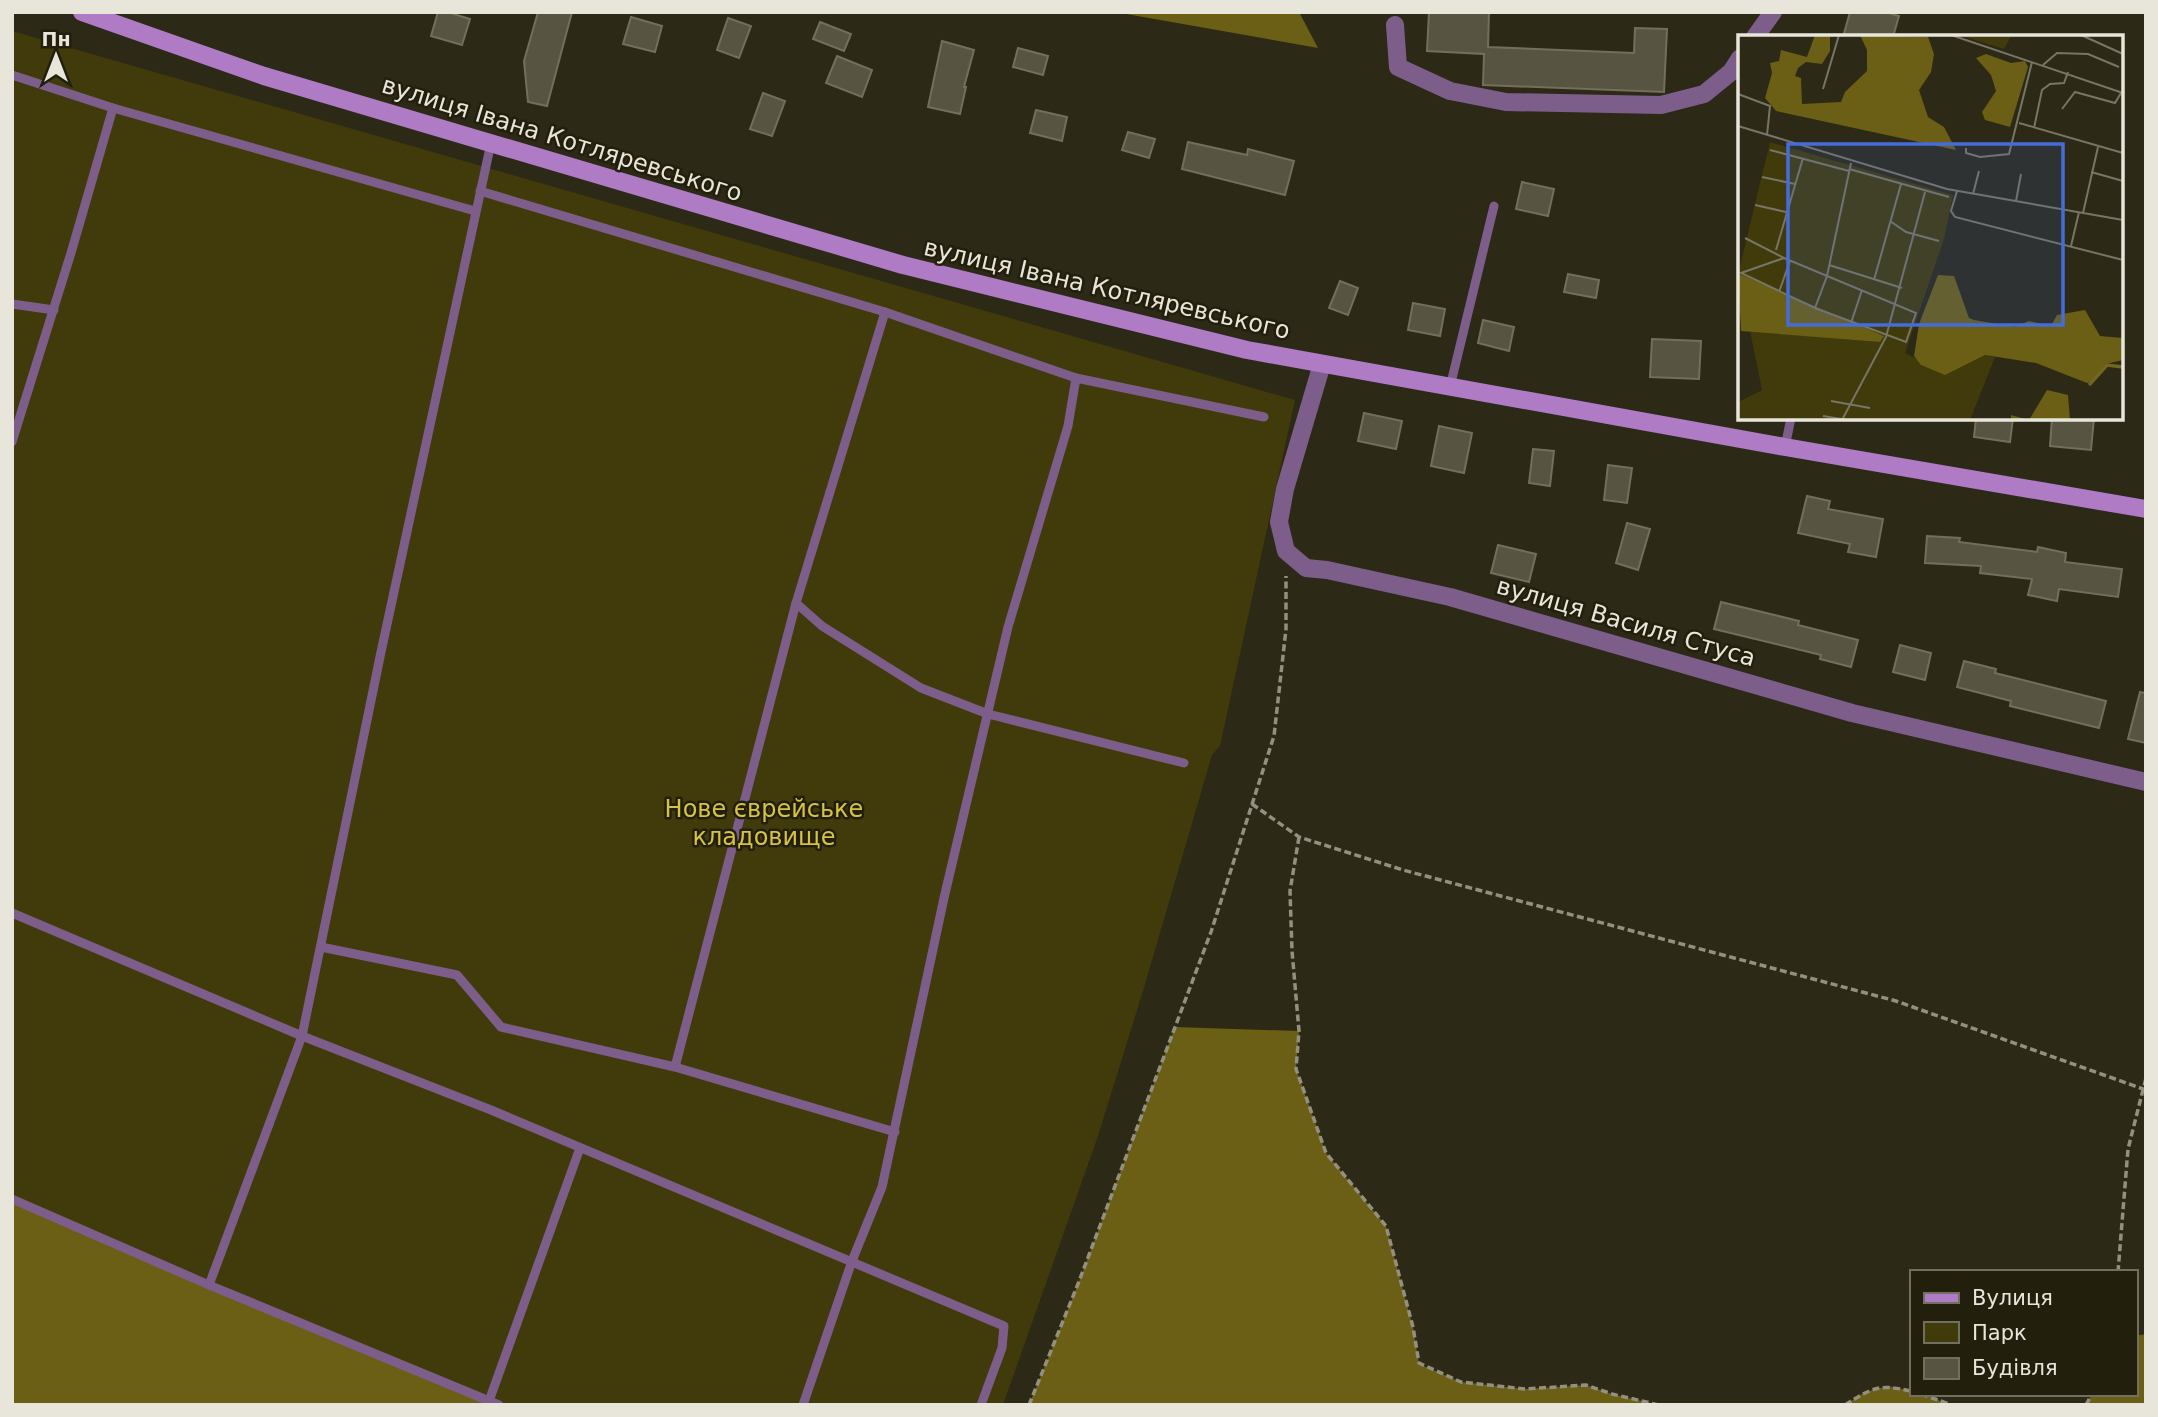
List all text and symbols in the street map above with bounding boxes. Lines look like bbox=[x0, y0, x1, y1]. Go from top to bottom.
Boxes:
north arrow bbox=[21, 21, 91, 91]
text: Пн bbox=[41, 28, 71, 50]
inset map bbox=[1738, 35, 2123, 420]
street label: вулиця Івана Котляревського bbox=[379, 71, 745, 207]
street label: вулиця Івана Котляревського bbox=[921, 233, 1293, 345]
street label: вулиця Василя Стуса bbox=[1493, 572, 1759, 672]
park label: Нове єврейське кладовище bbox=[665, 795, 863, 851]
legend bbox=[1910, 1270, 2137, 1396]
text: Вулиця bbox=[1972, 1286, 2053, 1310]
text: Парк bbox=[1972, 1321, 2027, 1345]
text: Будівля bbox=[1972, 1356, 2058, 1380]

